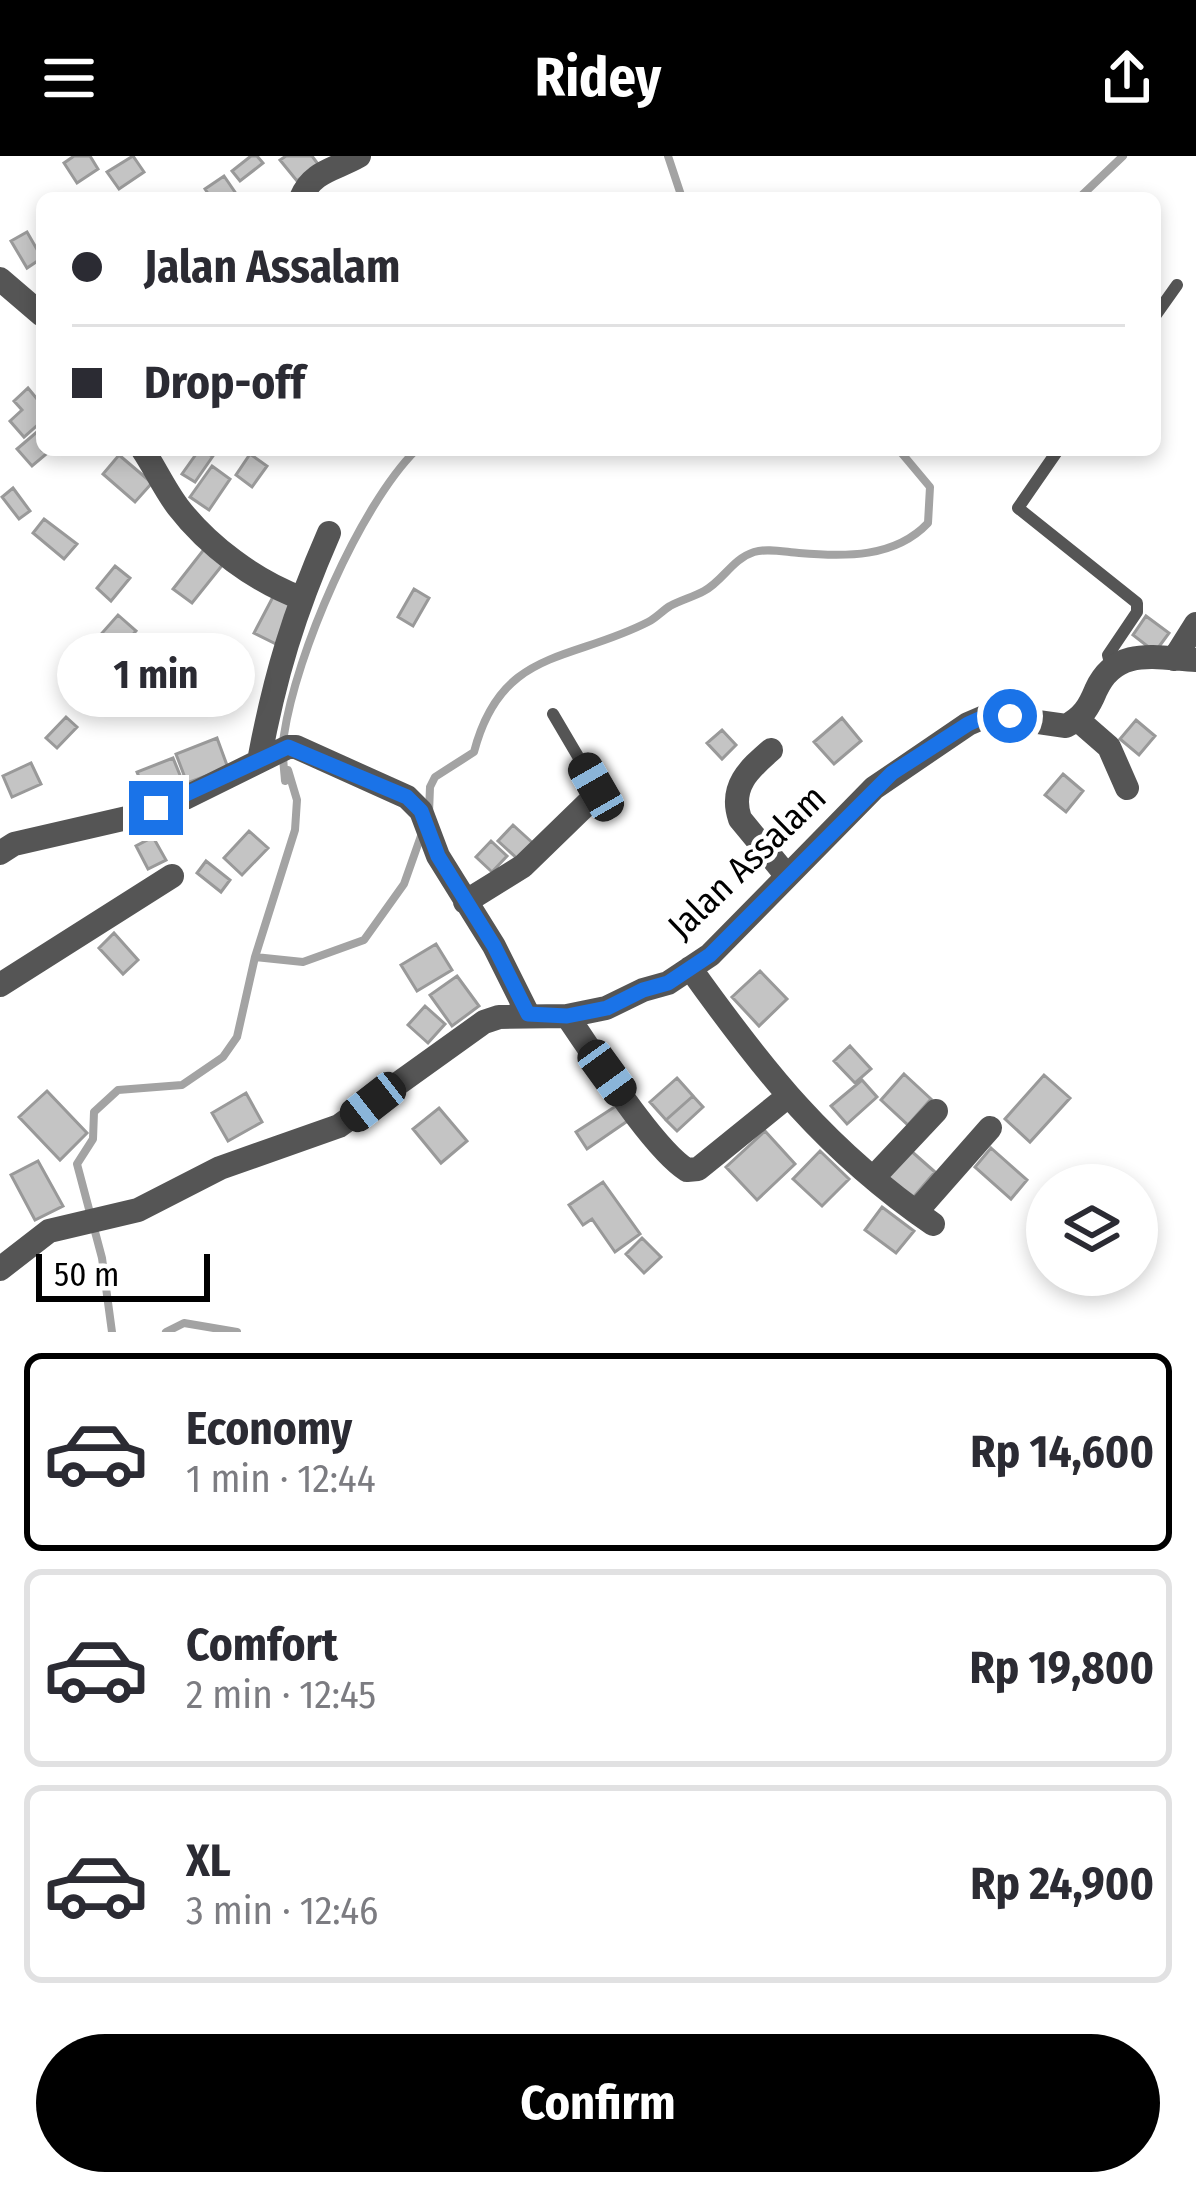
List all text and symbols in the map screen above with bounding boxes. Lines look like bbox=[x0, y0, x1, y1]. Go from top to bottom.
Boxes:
icon: menu bbox=[36, 45, 102, 111]
icon: share bbox=[1094, 45, 1160, 111]
text: Ridey bbox=[535, 46, 661, 110]
text: Jalan Assalam bbox=[144, 240, 400, 294]
text: Drop-off bbox=[144, 356, 305, 410]
callout: 1 min bbox=[57, 634, 255, 718]
text: 1 min bbox=[114, 652, 198, 698]
route start bbox=[983, 689, 1037, 743]
car bbox=[562, 747, 630, 827]
street label: Jalan Assalam bbox=[659, 776, 835, 948]
route end bbox=[129, 781, 183, 835]
car bbox=[571, 1033, 643, 1113]
car bbox=[334, 1066, 412, 1138]
map controls bbox=[1026, 1164, 1158, 1296]
button: layers bbox=[1026, 1164, 1158, 1296]
scale bar bbox=[36, 1248, 210, 1301]
text: 50 m bbox=[54, 1255, 119, 1295]
icon: car bbox=[42, 1398, 150, 1506]
text: Economy bbox=[186, 1402, 352, 1456]
text: Rp 14,600 bbox=[970, 1425, 1154, 1479]
text: 1 min · 12:44 bbox=[186, 1456, 376, 1502]
icon: car bbox=[42, 1614, 150, 1722]
text: Comfort bbox=[186, 1618, 338, 1672]
text: Rp 19,800 bbox=[970, 1641, 1154, 1695]
text: 2 min · 12:45 bbox=[186, 1672, 376, 1718]
icon: car bbox=[42, 1830, 150, 1938]
text: XL bbox=[186, 1834, 231, 1888]
text: Rp 24,900 bbox=[970, 1857, 1154, 1911]
text: 3 min · 12:46 bbox=[186, 1888, 378, 1934]
button: Confirm bbox=[36, 2034, 1160, 2172]

